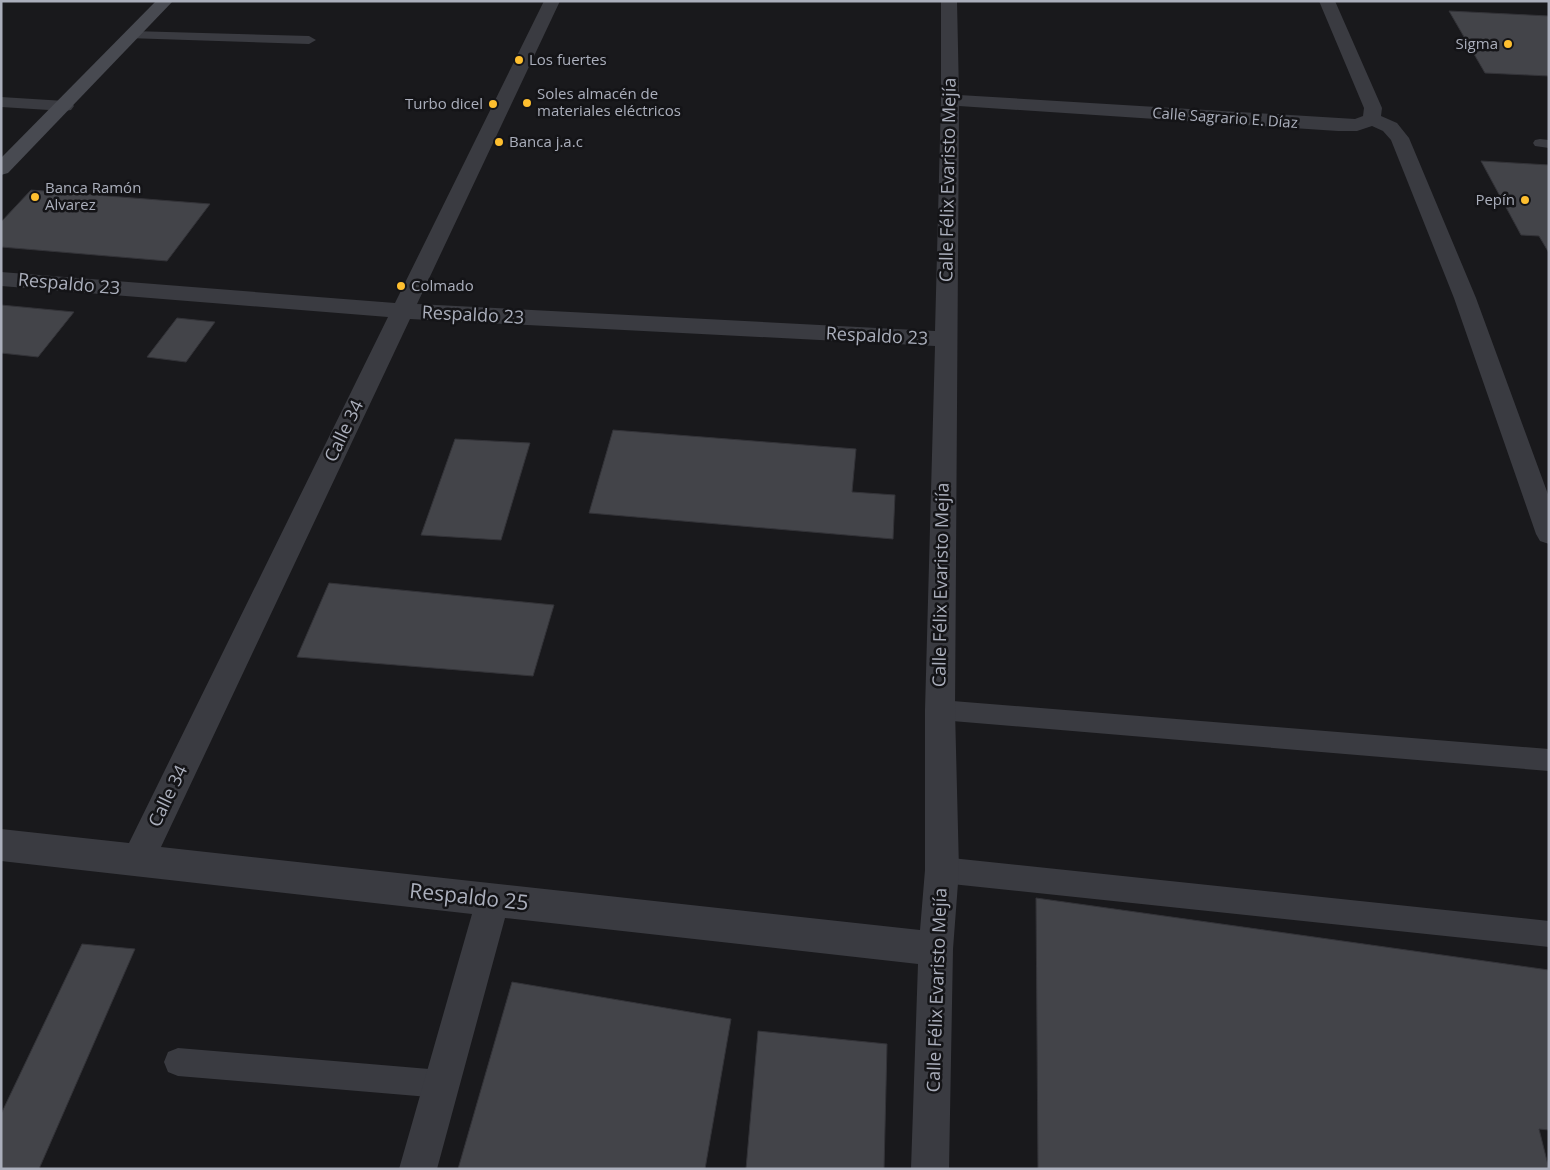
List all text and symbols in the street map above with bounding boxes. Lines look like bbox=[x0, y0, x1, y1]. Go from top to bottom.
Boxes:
place label: Sigma bbox=[1456, 33, 1498, 53]
marker: Sigma bbox=[1502, 38, 1514, 50]
place label: Los fuertes bbox=[529, 49, 607, 69]
marker: Los fuertes bbox=[513, 54, 525, 66]
street label: Calle Félix Evaristo Mejía bbox=[933, 77, 961, 282]
place label: Soles almacén de materiales eléctricos bbox=[537, 83, 681, 120]
place label: Turbo dicel bbox=[405, 93, 483, 113]
marker: Soles almacén de materiales eléctricos bbox=[521, 97, 533, 109]
marker: Turbo dicel bbox=[487, 98, 499, 110]
street label: Calle Sagrario E. Díaz bbox=[1152, 102, 1299, 132]
place label: Banca j.a.c bbox=[509, 131, 583, 151]
marker: Banca j.a.c bbox=[493, 136, 505, 148]
place label: Banca Ramón Alvarez bbox=[45, 177, 141, 214]
place label: Pepín bbox=[1475, 189, 1515, 209]
marker: Banca Ramón Alvarez bbox=[29, 191, 41, 203]
marker: Pepín bbox=[1519, 194, 1531, 206]
street label: Respaldo 23 bbox=[17, 267, 121, 299]
place label: Colmado bbox=[411, 275, 474, 295]
marker: Colmado bbox=[395, 280, 407, 292]
street label: Respaldo 23 bbox=[421, 299, 525, 329]
street label: Respaldo 23 bbox=[825, 320, 929, 350]
street label: Calle 34 bbox=[318, 396, 368, 465]
street label: Calle Félix Evaristo Mejía bbox=[926, 482, 954, 687]
street label: Calle 34 bbox=[142, 761, 192, 830]
street label: Respaldo 25 bbox=[408, 876, 530, 916]
street label: Calle Félix Evaristo Mejía bbox=[920, 887, 952, 1093]

